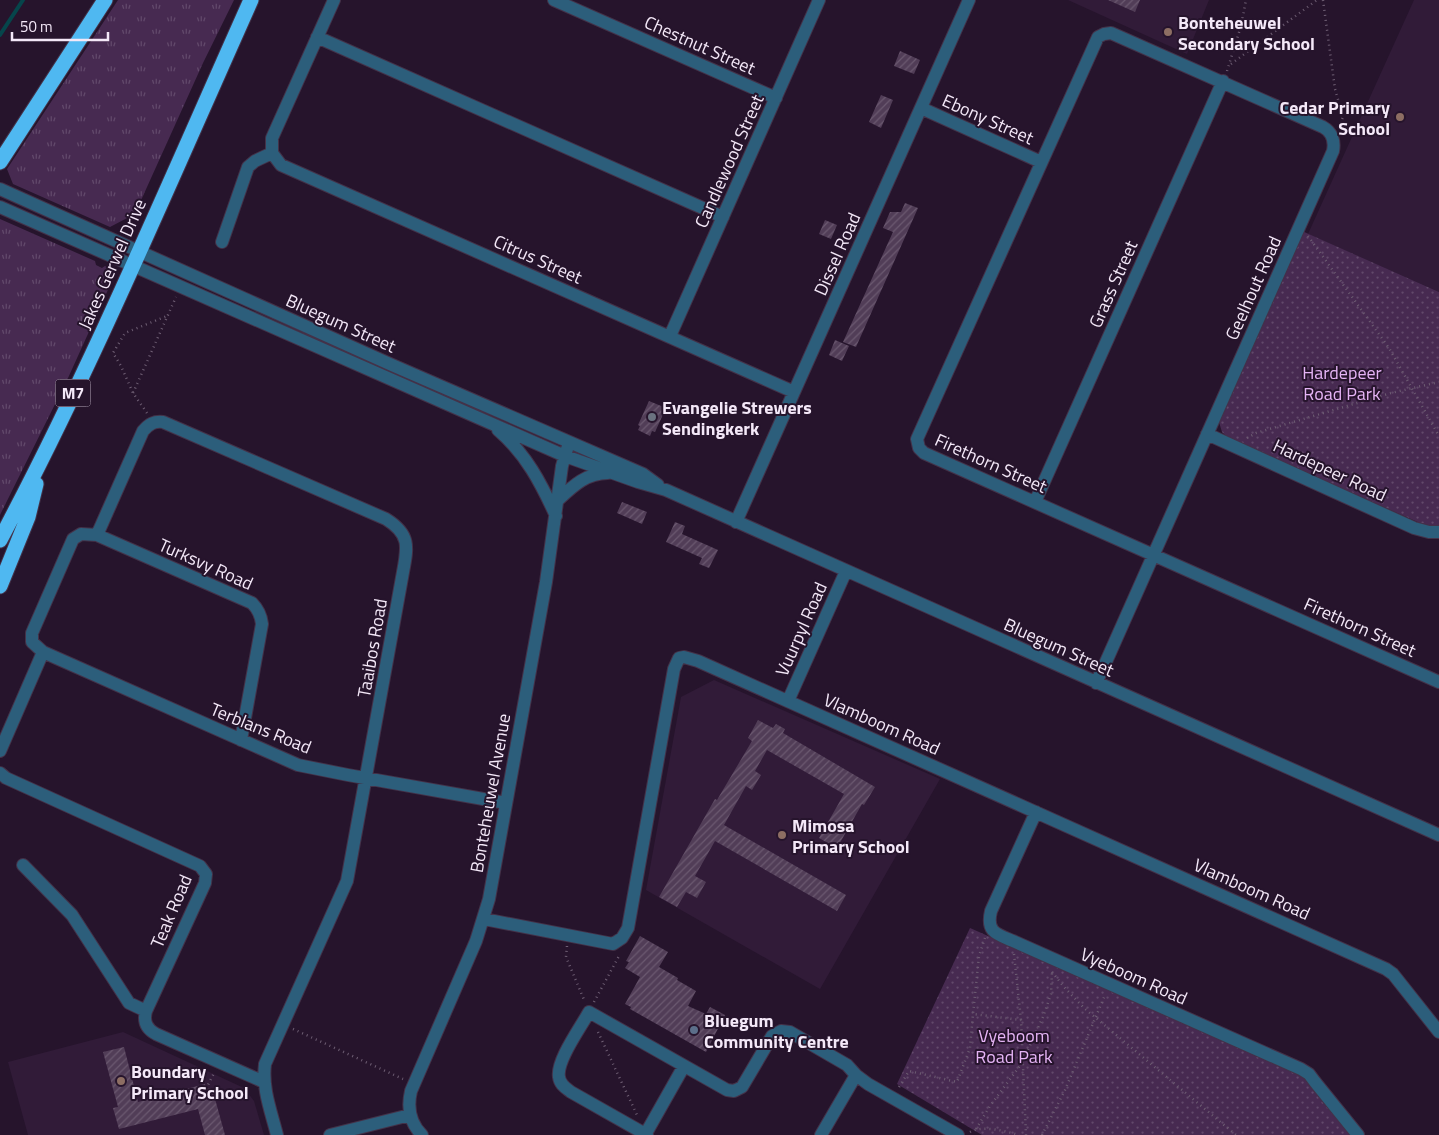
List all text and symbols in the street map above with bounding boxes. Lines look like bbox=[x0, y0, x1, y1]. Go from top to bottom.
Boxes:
street label: Chestnut Street bbox=[640, 8, 761, 82]
place label: Bonteheuwel Secondary School bbox=[1178, 9, 1315, 57]
scale bar bbox=[12, 10, 109, 42]
text: 50 m bbox=[20, 15, 53, 38]
marker: Bonteheuwel Secondary School bbox=[1162, 26, 1174, 38]
street label: Ebony Street bbox=[938, 87, 1039, 151]
street label: Candlewood Street bbox=[687, 89, 771, 232]
place label: Cedar Primary School bbox=[1280, 94, 1390, 142]
marker: Cedar Primary School bbox=[1394, 111, 1406, 123]
street label: Jakes Gerwel Drive bbox=[71, 194, 153, 334]
street label: Dissel Road bbox=[807, 208, 867, 300]
street label: Citrus Street bbox=[489, 227, 587, 291]
street label: Geelhout Road bbox=[1218, 232, 1288, 344]
street label: Grass Street bbox=[1082, 235, 1145, 332]
street label: Bluegum Street bbox=[282, 287, 401, 360]
park label: Hardepeer Road Park bbox=[1302, 359, 1382, 407]
road number: M7 bbox=[56, 379, 90, 406]
place label: Evangelie Strewers Sendingkerk bbox=[662, 394, 812, 442]
marker: Evangelie Strewers Sendingkerk bbox=[646, 411, 658, 423]
street label: Firethorn Street bbox=[931, 426, 1052, 500]
street label: Hardepeer Road bbox=[1269, 432, 1391, 508]
street label: Turksvy Road bbox=[154, 531, 258, 597]
street label: Vuurpyl Road bbox=[768, 578, 834, 680]
street label: Firethorn Street bbox=[1300, 590, 1421, 664]
street label: Taaibos Road bbox=[350, 596, 394, 700]
street label: Bluegum Street bbox=[1000, 611, 1119, 684]
street label: Vlamboom Road bbox=[819, 686, 945, 762]
street label: Terblans Road bbox=[206, 695, 316, 761]
street label: Bonteheuwel Avenue bbox=[463, 711, 517, 875]
place label: Mimosa Primary School bbox=[792, 812, 910, 860]
marker: Mimosa Primary School bbox=[776, 829, 788, 841]
street label: Vlamboom Road bbox=[1189, 851, 1315, 927]
street label: Teak Road bbox=[143, 870, 199, 952]
street label: Vyeboom Road bbox=[1076, 940, 1192, 1012]
place label: Bluegum Community Centre bbox=[704, 1007, 849, 1055]
park label: Vyeboom Road Park bbox=[975, 1022, 1053, 1070]
marker: Bluegum Community Centre bbox=[688, 1024, 700, 1036]
place label: Boundary Primary School bbox=[131, 1058, 249, 1106]
marker: Boundary Primary School bbox=[115, 1075, 127, 1087]

